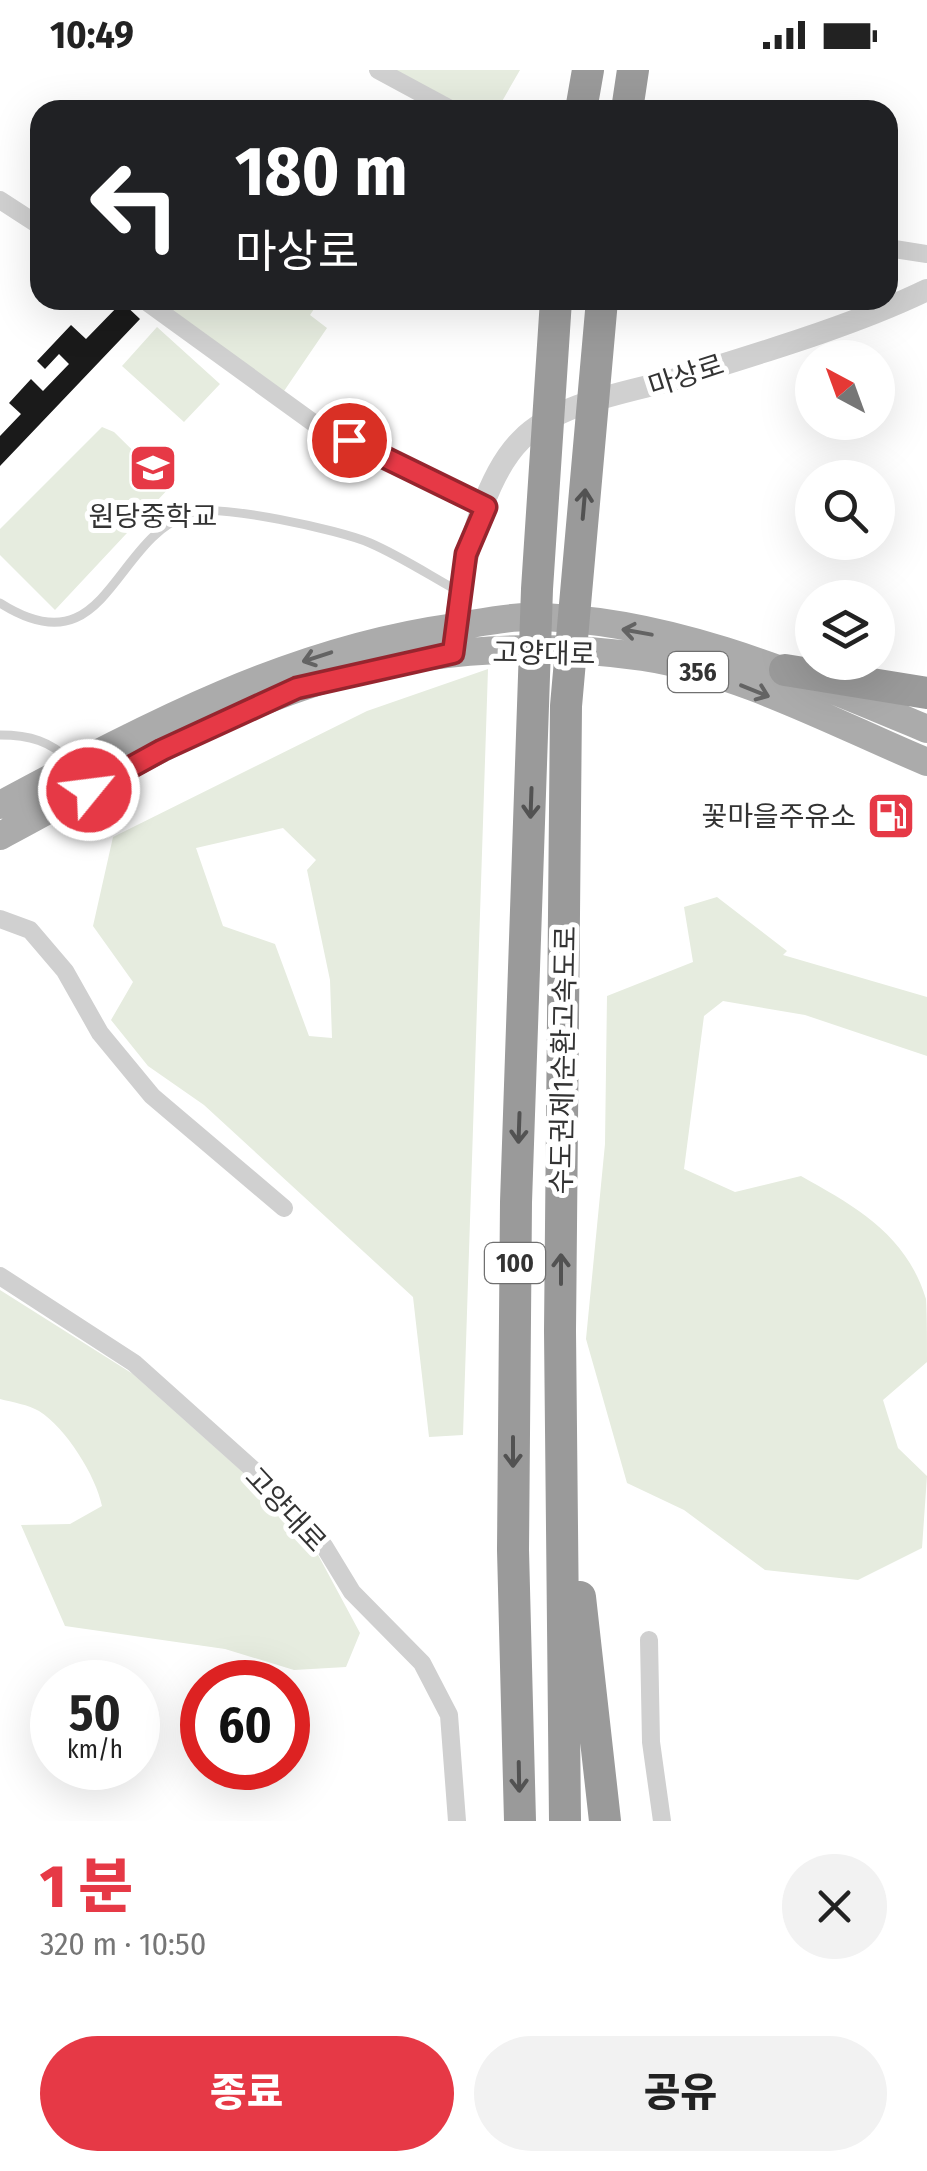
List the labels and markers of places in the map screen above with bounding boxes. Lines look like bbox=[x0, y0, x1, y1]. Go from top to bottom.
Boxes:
pin bbox=[307, 398, 392, 483]
school or university icon: 원당중학교 bbox=[127, 442, 179, 494]
place label: 원당중학교 bbox=[89, 500, 217, 533]
fuel station icon: 꽃마을주유소 bbox=[865, 790, 917, 842]
place label: 꽃마을주유소 bbox=[701, 800, 856, 833]

